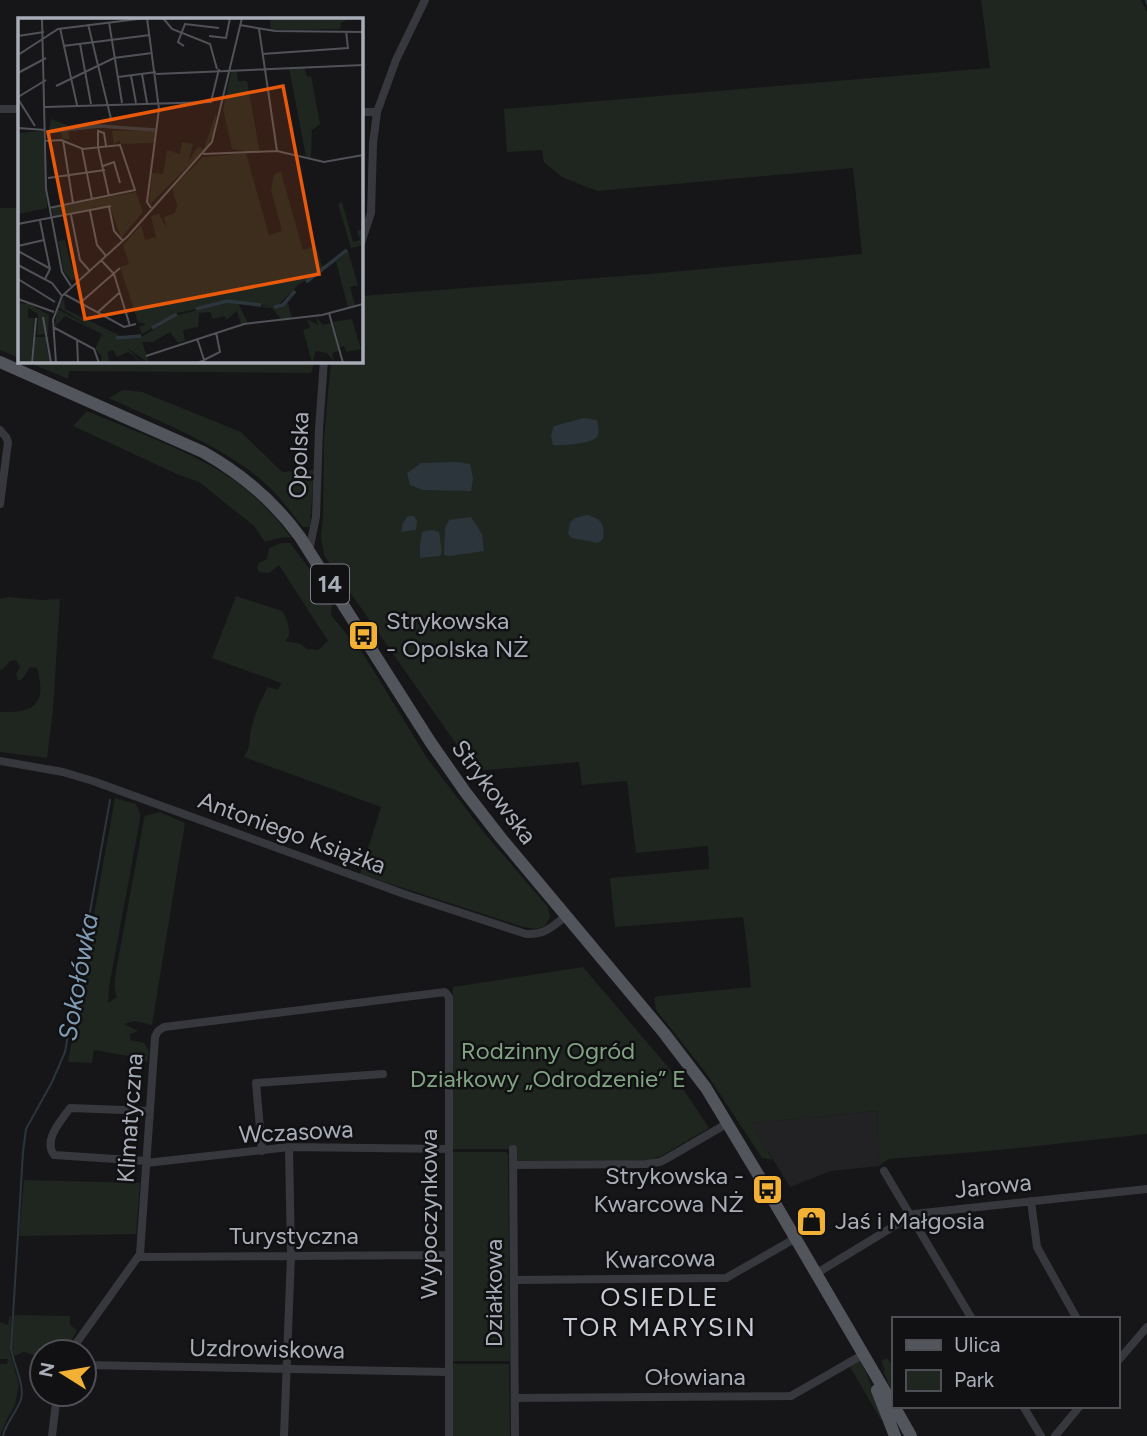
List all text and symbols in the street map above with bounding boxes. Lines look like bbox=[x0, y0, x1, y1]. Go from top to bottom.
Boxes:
inset map bbox=[18, 18, 362, 362]
street label: Opolska bbox=[282, 411, 315, 499]
road number: 14 bbox=[311, 564, 349, 604]
place label: Strykowska - Opolska NŻ bbox=[386, 606, 529, 663]
bus stop icon: Strykowska - Opolska NŻ bbox=[346, 618, 380, 652]
street label: Strykowska bbox=[446, 734, 543, 850]
street label: Antoniego Książka bbox=[194, 785, 390, 880]
water label: Sokołówka bbox=[51, 911, 105, 1043]
park label: Rodzinny Ogród Działkowy „Odrodzenie” E bbox=[410, 1036, 686, 1093]
street label: Klimatyczna bbox=[111, 1052, 148, 1184]
street label: Wczasowa bbox=[238, 1114, 354, 1149]
street label: Wypoczynkowa bbox=[414, 1129, 443, 1299]
place label: Strykowska - Kwarcowa NŻ bbox=[593, 1161, 744, 1218]
street label: Jarowa bbox=[953, 1167, 1033, 1204]
bus stop icon: Strykowska - Kwarcowa NŻ bbox=[750, 1173, 784, 1207]
shop icon: Jaś i Małgosia bbox=[795, 1204, 829, 1238]
place label: Jaś i Małgosia bbox=[835, 1206, 985, 1235]
street label: Turystyczna bbox=[229, 1221, 359, 1250]
street label: Działkowa bbox=[479, 1239, 508, 1347]
street label: Kwarcowa bbox=[604, 1243, 716, 1274]
district label: OSIEDLE TOR MARYSIN bbox=[563, 1281, 757, 1343]
legend bbox=[892, 1317, 1119, 1408]
text: Ulica bbox=[954, 1332, 1000, 1357]
street label: Uzdrowiskowa bbox=[189, 1333, 345, 1364]
north arrow bbox=[28, 1338, 98, 1408]
text: N bbox=[34, 1360, 59, 1379]
street label: Ołowiana bbox=[644, 1362, 746, 1391]
text: Park bbox=[954, 1367, 995, 1392]

